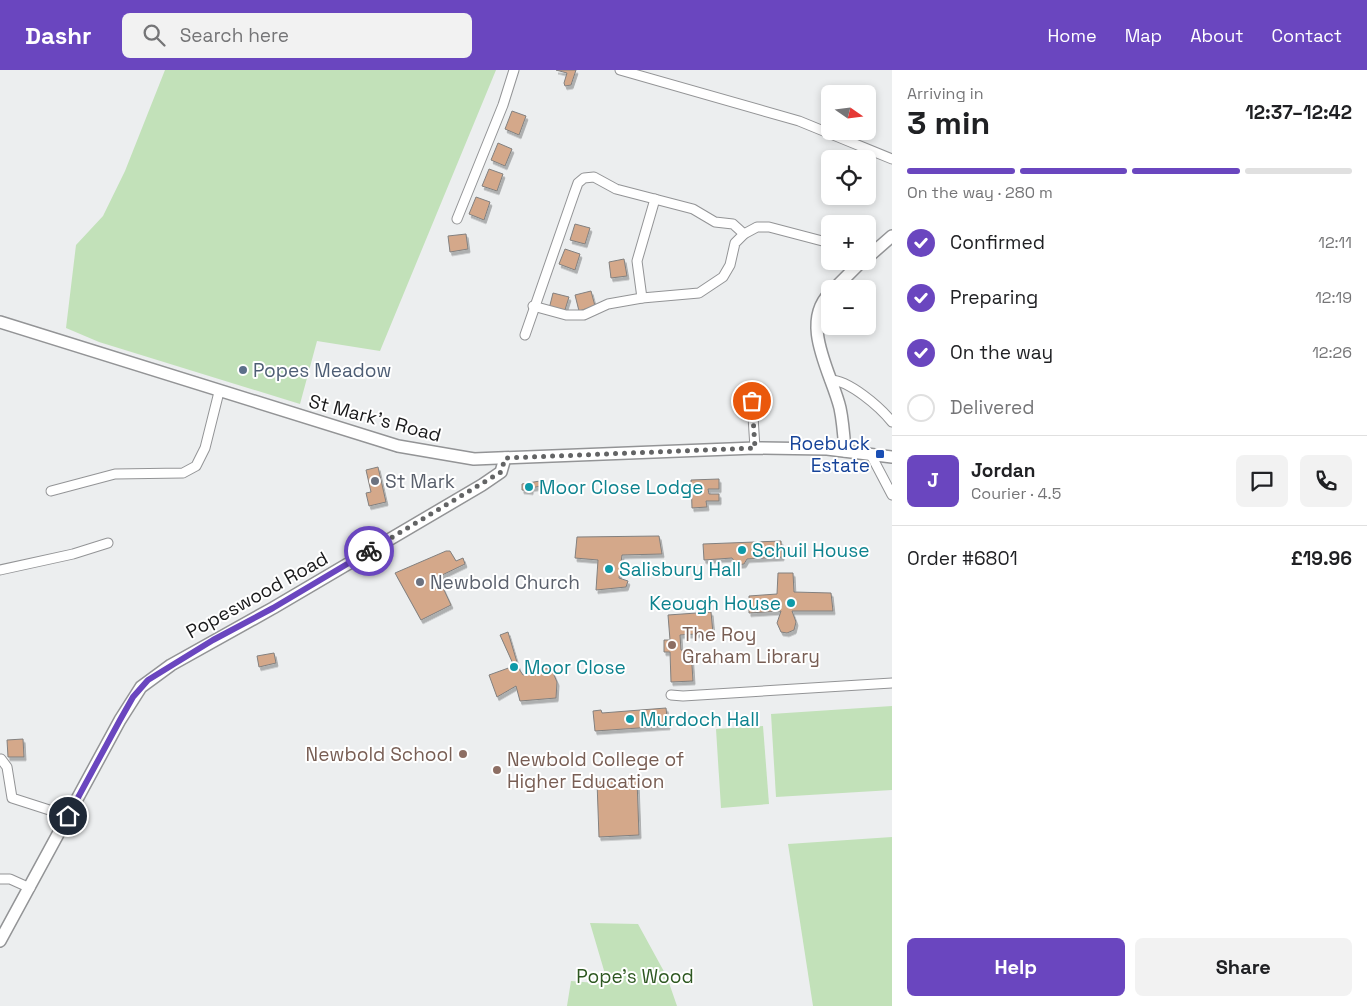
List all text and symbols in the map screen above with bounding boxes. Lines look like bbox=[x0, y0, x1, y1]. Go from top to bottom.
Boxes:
search box bbox=[122, 13, 472, 58]
text: Dashr bbox=[25, 20, 92, 51]
icon: search bbox=[140, 21, 168, 49]
text: Search here bbox=[180, 23, 289, 48]
text: Home bbox=[1048, 24, 1097, 47]
text: Map bbox=[1125, 24, 1162, 47]
text: About bbox=[1190, 24, 1244, 47]
text: Contact bbox=[1272, 24, 1342, 47]
text: Arriving in bbox=[907, 83, 984, 104]
north arrow bbox=[821, 85, 876, 140]
map controls bbox=[821, 85, 876, 335]
text: 12:37–12:42 bbox=[1245, 100, 1352, 125]
text: 3 min bbox=[907, 103, 990, 143]
button: locate bbox=[821, 150, 876, 205]
text: On the way · 280 m bbox=[907, 182, 1053, 203]
button: + bbox=[821, 215, 876, 270]
icon: check bbox=[907, 229, 935, 257]
text: Confirmed bbox=[950, 230, 1045, 255]
text: 12:11 bbox=[1318, 232, 1352, 253]
button: − bbox=[821, 280, 876, 335]
icon: check bbox=[907, 284, 935, 312]
text: Preparing bbox=[950, 285, 1038, 310]
text: 12:19 bbox=[1315, 287, 1352, 308]
icon: check bbox=[907, 339, 935, 367]
text: On the way bbox=[950, 340, 1053, 365]
text: 12:26 bbox=[1312, 342, 1352, 363]
place label: Popes Meadow bbox=[253, 358, 392, 383]
marker: Popes Meadow bbox=[237, 364, 249, 376]
pin bbox=[731, 380, 773, 422]
icon: bag bbox=[738, 387, 766, 415]
street label: St Mark's Road bbox=[306, 388, 444, 448]
text: Delivered bbox=[950, 395, 1035, 420]
place label: Roebuck Estate bbox=[790, 431, 870, 478]
marker: Roebuck Estate bbox=[874, 448, 886, 460]
button: chat bbox=[1236, 455, 1288, 507]
button: phone bbox=[1300, 455, 1352, 507]
text: Jordan bbox=[971, 458, 1036, 483]
text: J bbox=[927, 468, 939, 493]
place label: St Mark bbox=[385, 469, 455, 494]
marker: St Mark bbox=[369, 475, 381, 487]
place label: Moor Close Lodge bbox=[539, 475, 703, 500]
marker: Moor Close Lodge bbox=[523, 481, 535, 493]
text: Courier · 4.5 bbox=[971, 483, 1061, 504]
courier bbox=[344, 526, 394, 576]
icon: bike bbox=[355, 537, 383, 565]
place label: Schuil House bbox=[752, 538, 869, 563]
marker: Schuil House bbox=[736, 544, 748, 556]
street label: Popeswood Road bbox=[182, 546, 332, 644]
text: Order #6801 bbox=[907, 546, 1018, 571]
text: £19.96 bbox=[1291, 546, 1352, 571]
place label: Salisbury Hall bbox=[619, 557, 741, 582]
marker: Salisbury Hall bbox=[603, 563, 615, 575]
place label: Newbold Church bbox=[430, 570, 580, 595]
marker: Newbold Church bbox=[414, 576, 426, 588]
place label: Keough House bbox=[649, 591, 781, 616]
marker: Keough House bbox=[785, 597, 797, 609]
place label: The Roy Graham Library bbox=[682, 622, 820, 669]
marker: The Roy Graham Library bbox=[666, 639, 678, 651]
place label: Moor Close bbox=[524, 655, 626, 680]
marker: Moor Close bbox=[508, 661, 520, 673]
place label: Murdoch Hall bbox=[640, 707, 759, 732]
marker: Murdoch Hall bbox=[624, 713, 636, 725]
place label: Newbold School bbox=[306, 742, 453, 767]
place label: Newbold College of Higher Education bbox=[507, 747, 684, 794]
marker: Newbold School bbox=[457, 748, 469, 760]
marker: Newbold College of Higher Education bbox=[491, 764, 503, 776]
pin bbox=[47, 795, 89, 837]
icon: home bbox=[54, 802, 82, 830]
button: Help bbox=[907, 938, 1125, 996]
button: Share bbox=[1135, 938, 1352, 996]
park label: Pope's Wood bbox=[576, 964, 694, 989]

